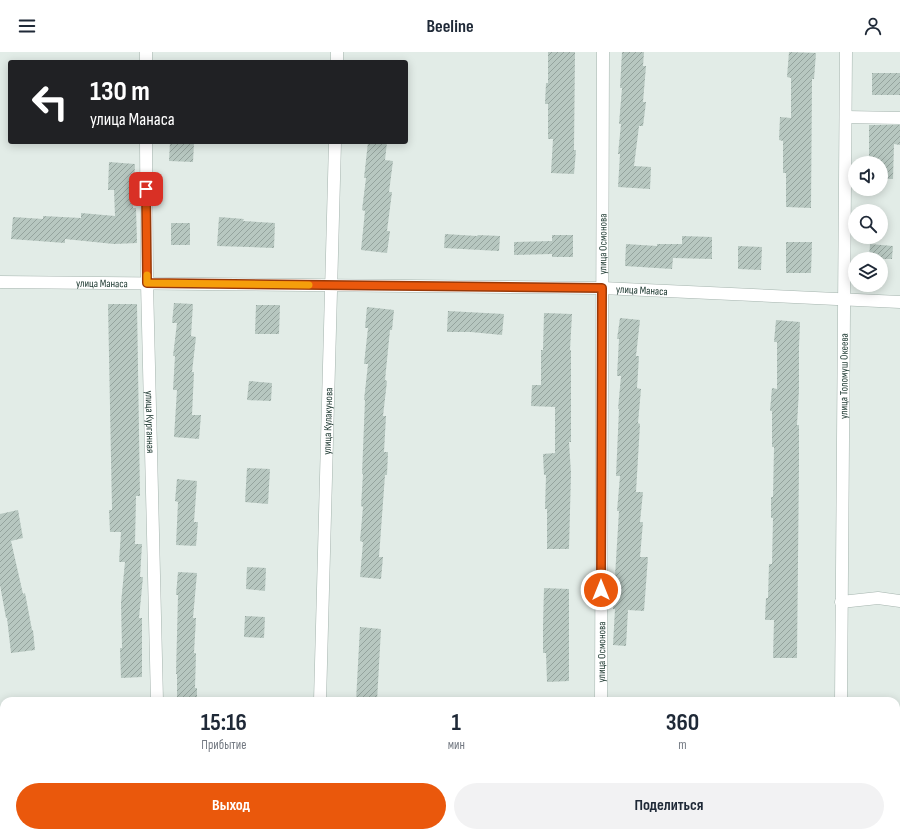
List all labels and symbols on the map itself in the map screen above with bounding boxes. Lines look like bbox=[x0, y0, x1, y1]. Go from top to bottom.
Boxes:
pin bbox=[129, 172, 163, 206]
street label: улица Осмонова bbox=[596, 213, 609, 275]
street label: улица Манаса bbox=[76, 276, 128, 290]
street label: улица Манаса bbox=[616, 282, 668, 298]
street label: улица Толомуш Океева bbox=[837, 333, 850, 419]
street label: улица Кулакунова bbox=[320, 387, 335, 455]
street label: улица Курганная bbox=[143, 391, 158, 453]
position arrow bbox=[580, 569, 622, 611]
street label: улица Осмонова bbox=[595, 621, 608, 683]

